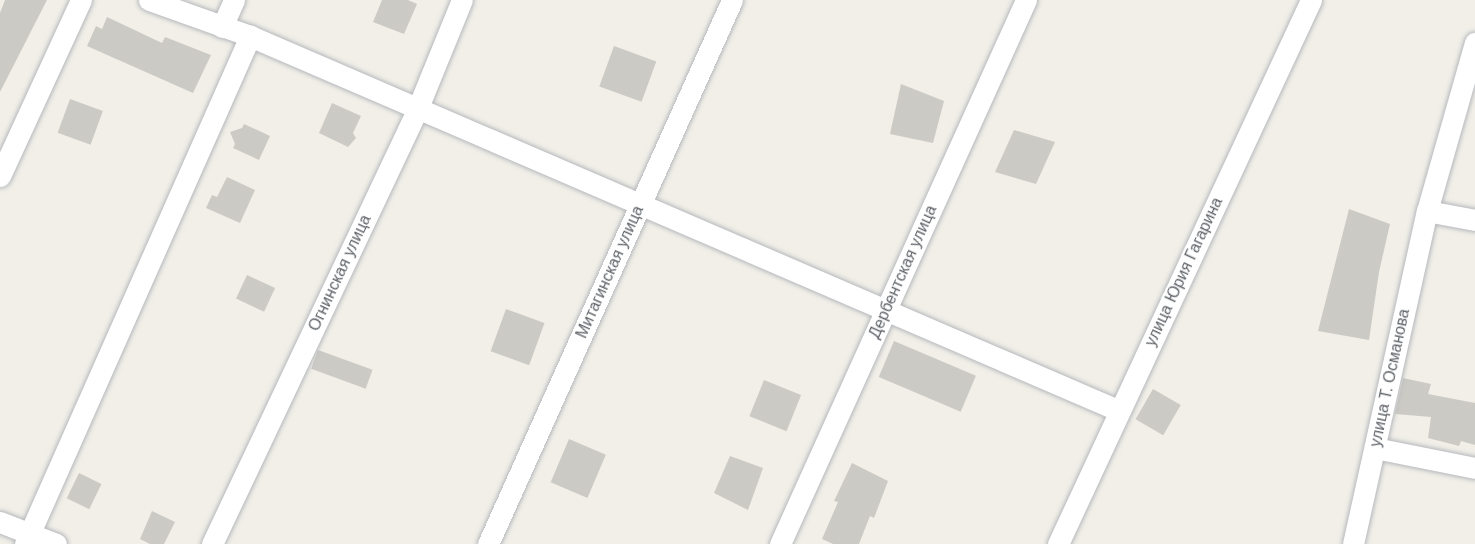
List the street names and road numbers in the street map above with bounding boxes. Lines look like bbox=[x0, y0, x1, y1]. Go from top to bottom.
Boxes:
street label: улица Юрия Гагарина bbox=[1141, 194, 1227, 350]
street label: Дербентская улица bbox=[865, 202, 941, 342]
street label: Митагинская улица bbox=[572, 203, 648, 341]
street label: Огнинская улица bbox=[305, 212, 375, 334]
street label: улица Т. Османова bbox=[1366, 307, 1414, 449]

